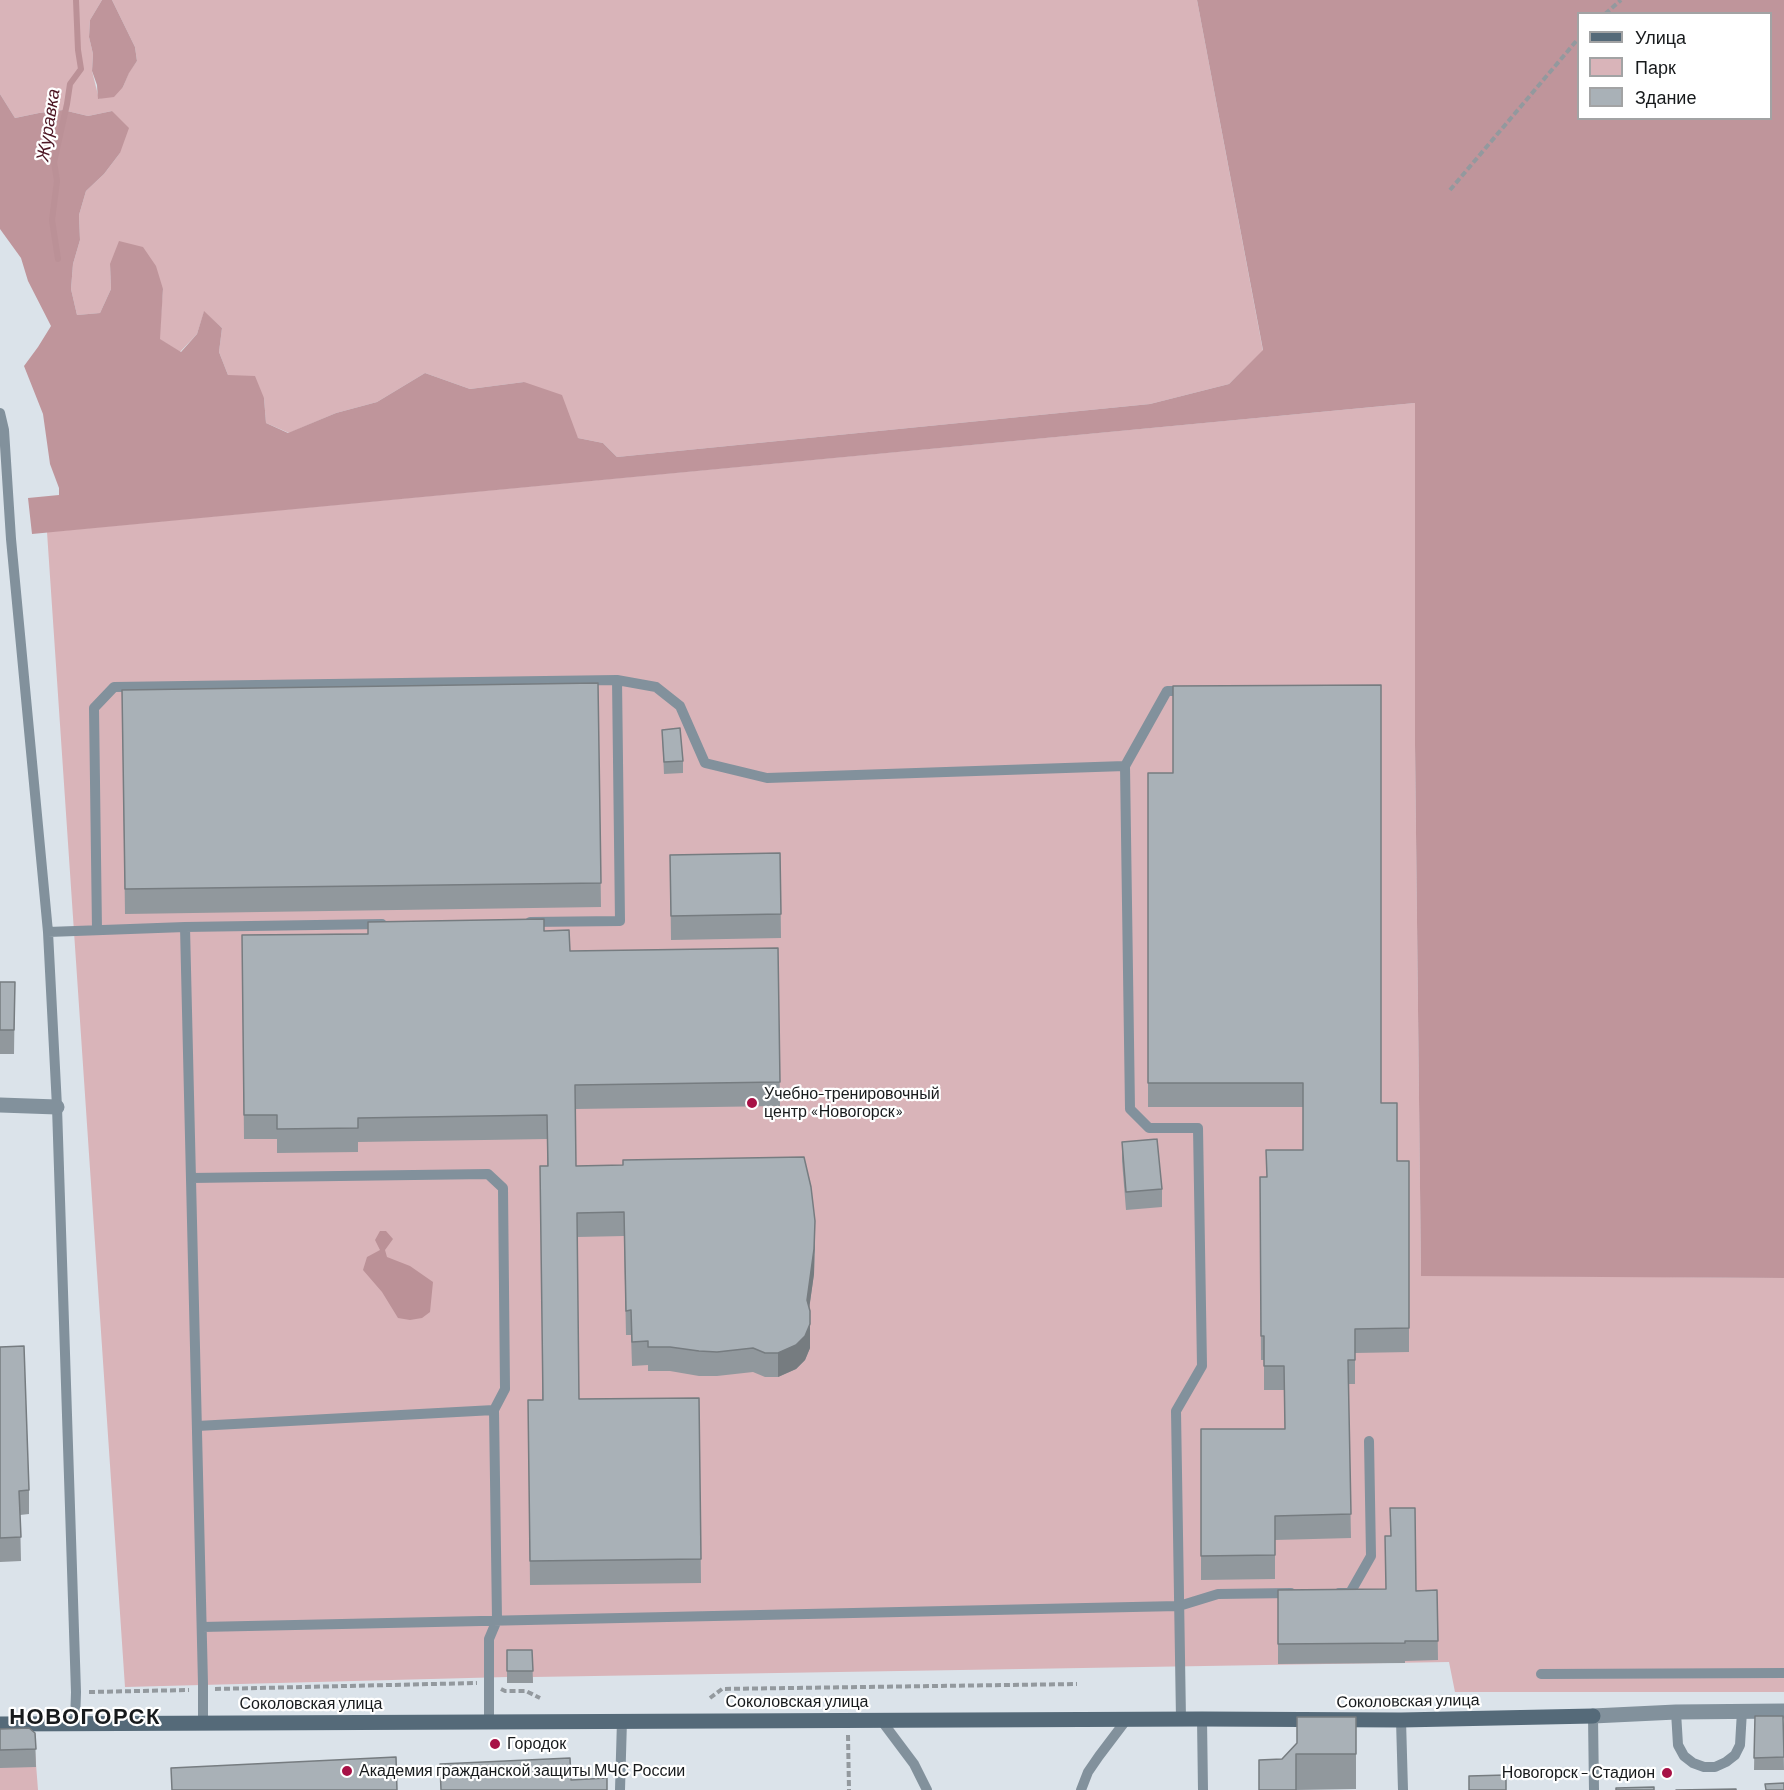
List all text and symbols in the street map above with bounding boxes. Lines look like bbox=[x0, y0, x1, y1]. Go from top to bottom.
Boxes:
legend bbox=[1577, 12, 1772, 120]
text: Улица bbox=[1635, 26, 1686, 48]
text: Парк bbox=[1635, 56, 1676, 78]
text: Здание bbox=[1635, 86, 1696, 108]
water label: Журавка bbox=[32, 87, 64, 163]
place label: Учебно-тренировочный центр «Новогорск» bbox=[764, 1084, 940, 1122]
marker: Учебно-тренировочный центр «Новогорск» bbox=[745, 1096, 759, 1110]
street label: Соколовская улица bbox=[1336, 1690, 1480, 1712]
street label: Соколовская улица bbox=[725, 1692, 869, 1712]
street label: Соколовская улица bbox=[239, 1694, 383, 1714]
district label: НОВОГОРСК bbox=[9, 1704, 161, 1730]
place label: Городок bbox=[507, 1734, 566, 1754]
marker: Городок bbox=[488, 1737, 502, 1751]
place label: Академия гражданской защиты МЧС России bbox=[359, 1761, 685, 1781]
place label: Новогорск – Стадион bbox=[1502, 1763, 1655, 1783]
marker: Академия гражданской защиты МЧС России bbox=[340, 1764, 354, 1778]
marker: Новогорск – Стадион bbox=[1660, 1766, 1674, 1780]

